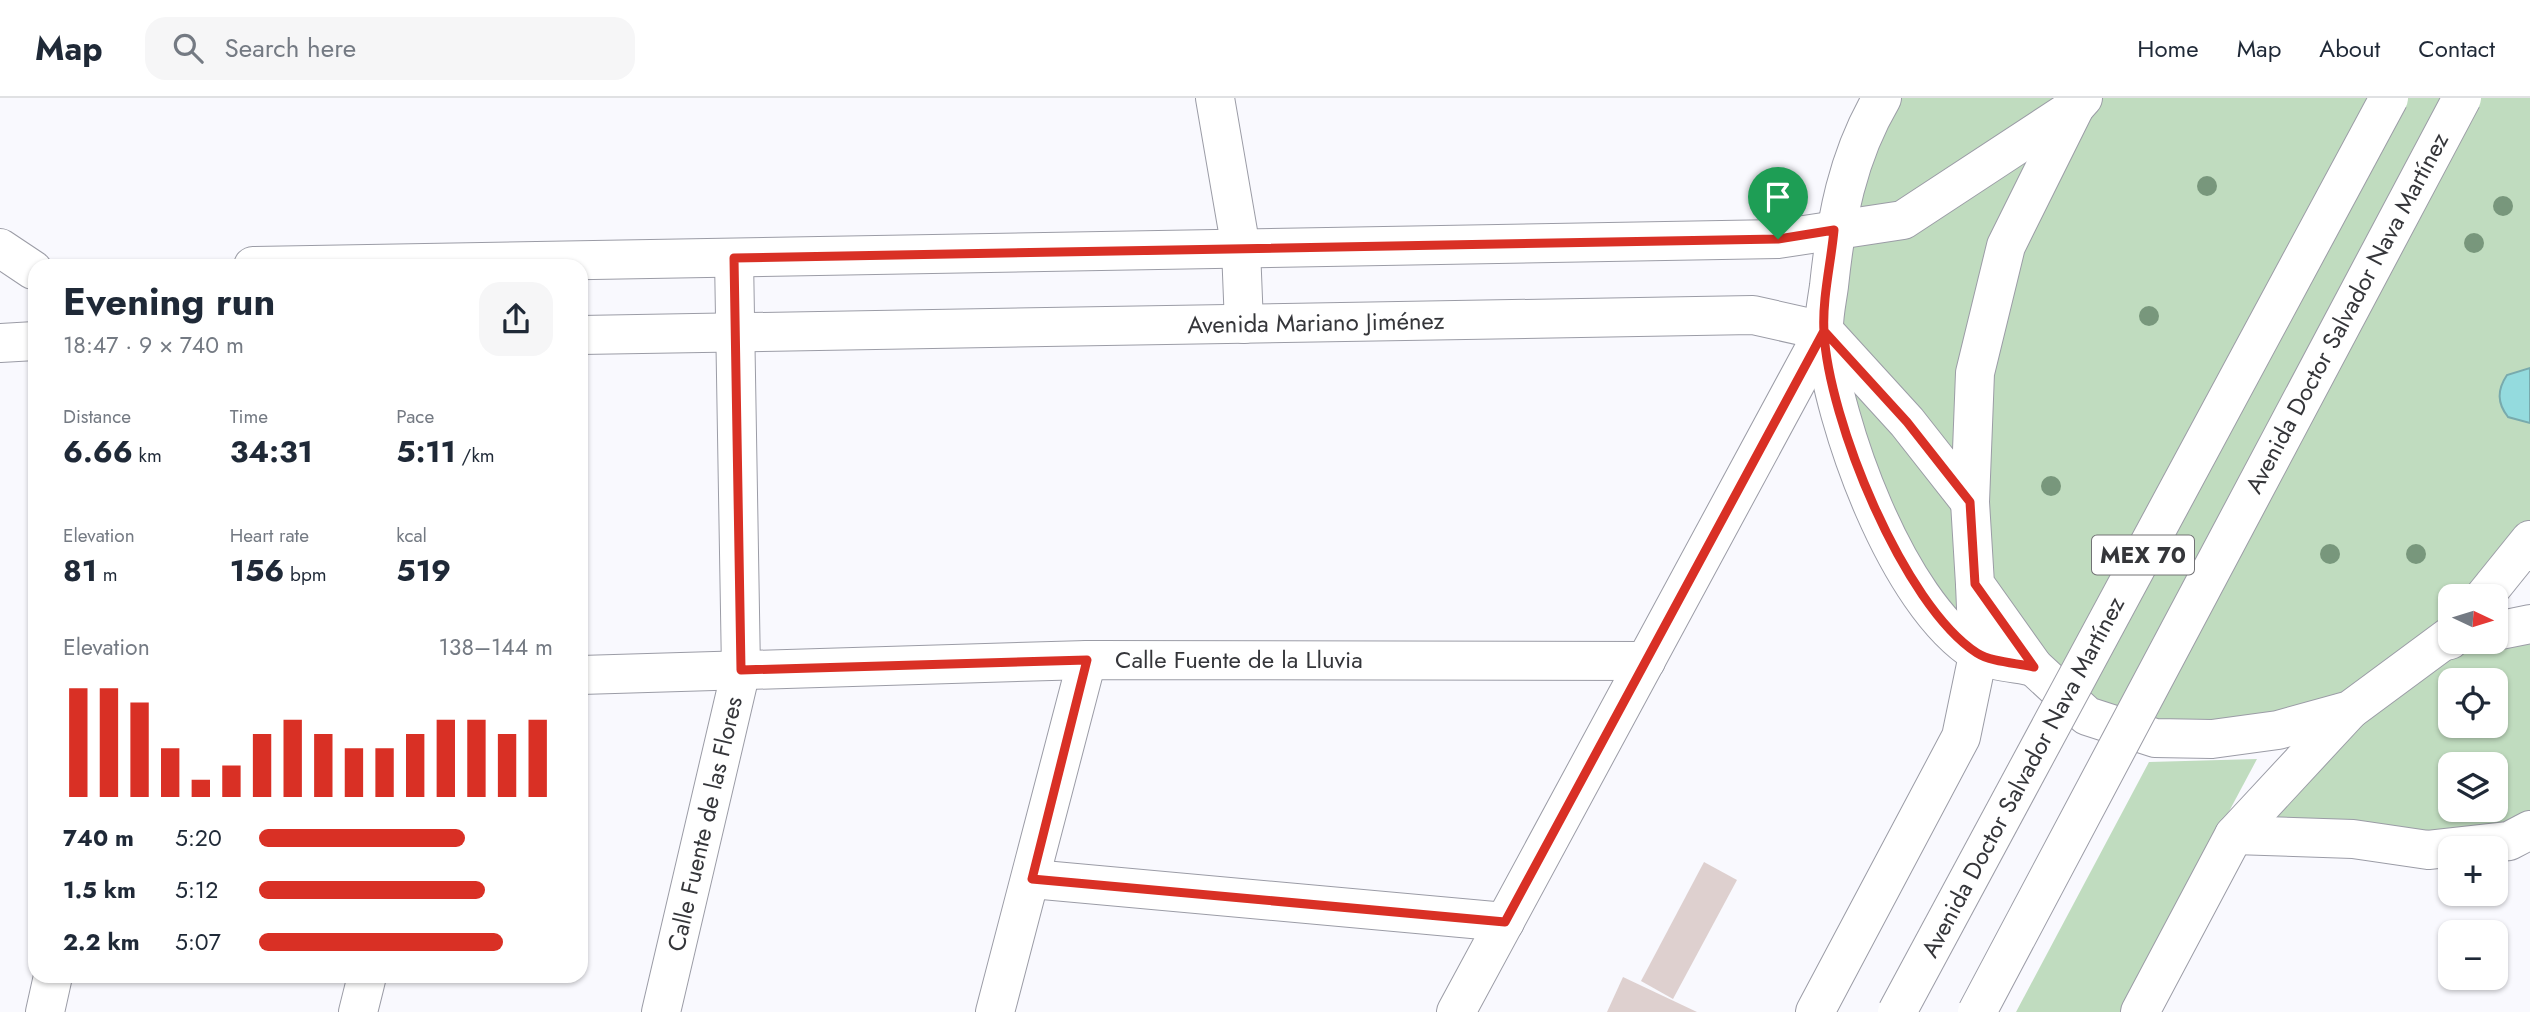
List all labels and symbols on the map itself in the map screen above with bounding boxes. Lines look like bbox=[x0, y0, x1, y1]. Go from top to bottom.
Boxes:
street label: Avenida Doctor Salvador Nava Martínez bbox=[2236, 126, 2457, 500]
pin bbox=[1748, 167, 1808, 239]
street label: Avenida Mariano Jiménez bbox=[1187, 303, 1445, 342]
road number: MEX 70 bbox=[2092, 536, 2194, 575]
north arrow bbox=[2438, 584, 2508, 654]
street label: Avenida Doctor Salvador Nava Martínez bbox=[1912, 590, 2133, 964]
street label: Calle Fuente de la Lluvia bbox=[1115, 642, 1363, 677]
street label: Calle Fuente de las Flores bbox=[658, 693, 751, 955]

